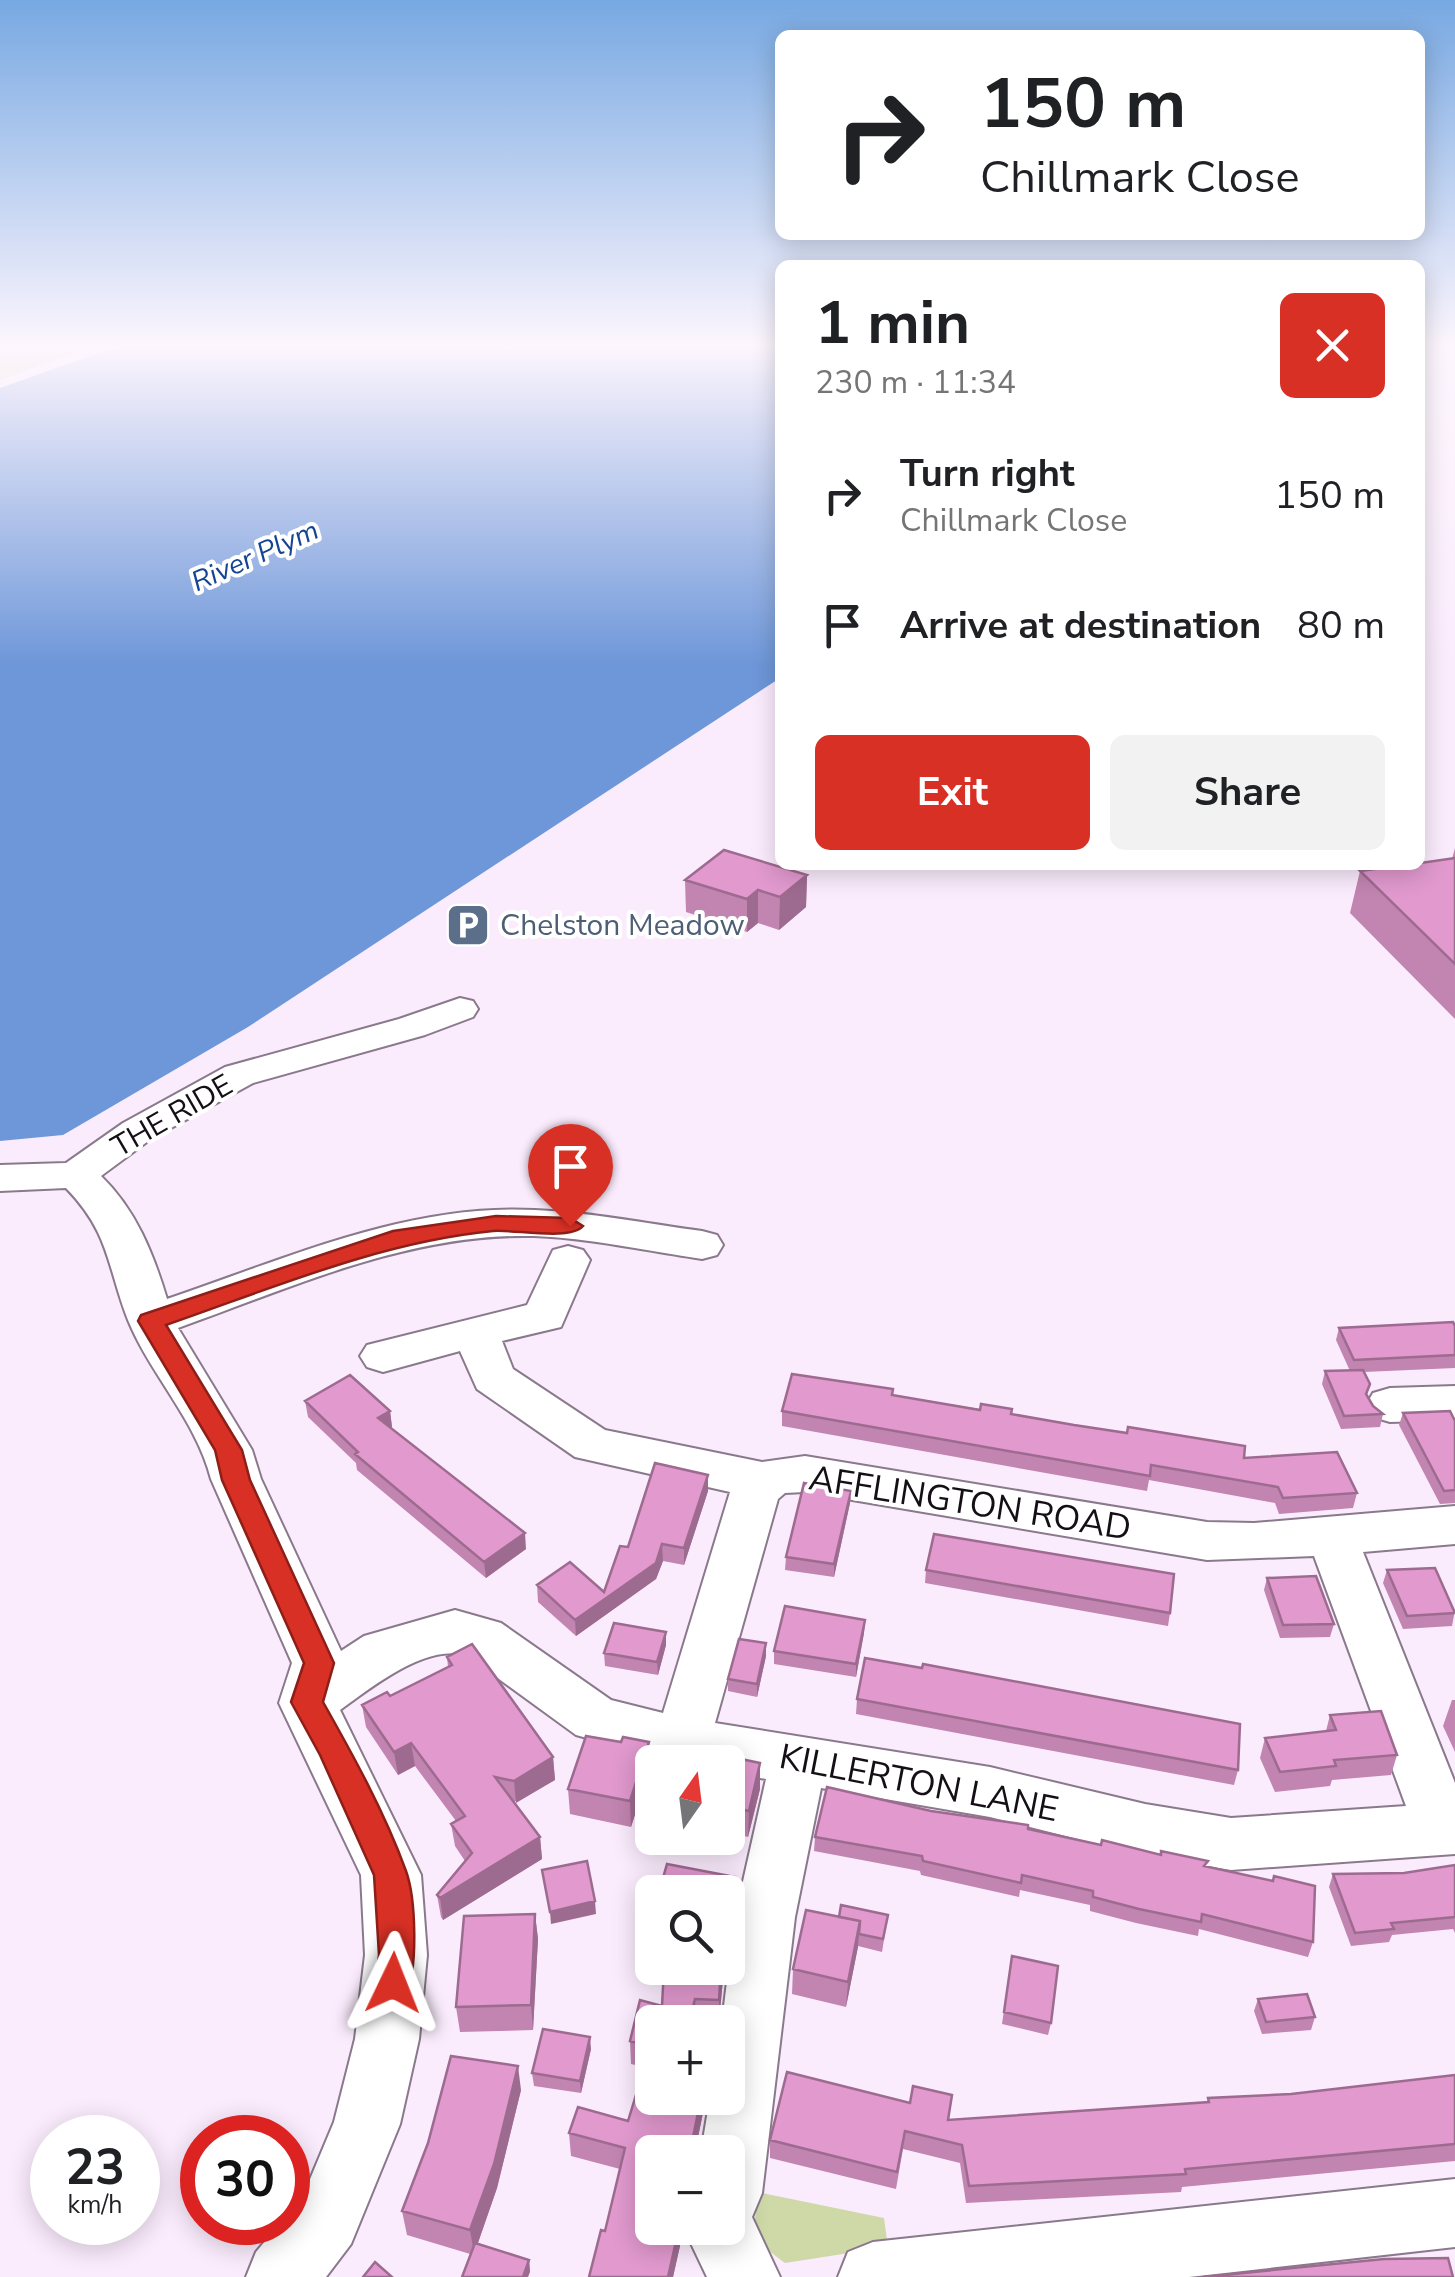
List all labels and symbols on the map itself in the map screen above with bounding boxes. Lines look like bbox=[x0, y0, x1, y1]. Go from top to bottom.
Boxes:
water label: River Plym bbox=[185, 511, 325, 601]
parking icon: Chelston Meadow bbox=[445, 902, 491, 948]
place label: Chelston Meadow bbox=[500, 905, 745, 946]
street label: THE RIDE bbox=[104, 1065, 240, 1167]
pin bbox=[528, 1124, 613, 1227]
street label: AFFLINGTON ROAD bbox=[806, 1454, 1134, 1552]
street label: KILLERTON LANE bbox=[775, 1733, 1063, 1833]
north arrow bbox=[635, 1745, 745, 1855]
position arrow bbox=[341, 1931, 445, 2035]
speed limit sign: 30 bbox=[180, 2115, 310, 2245]

